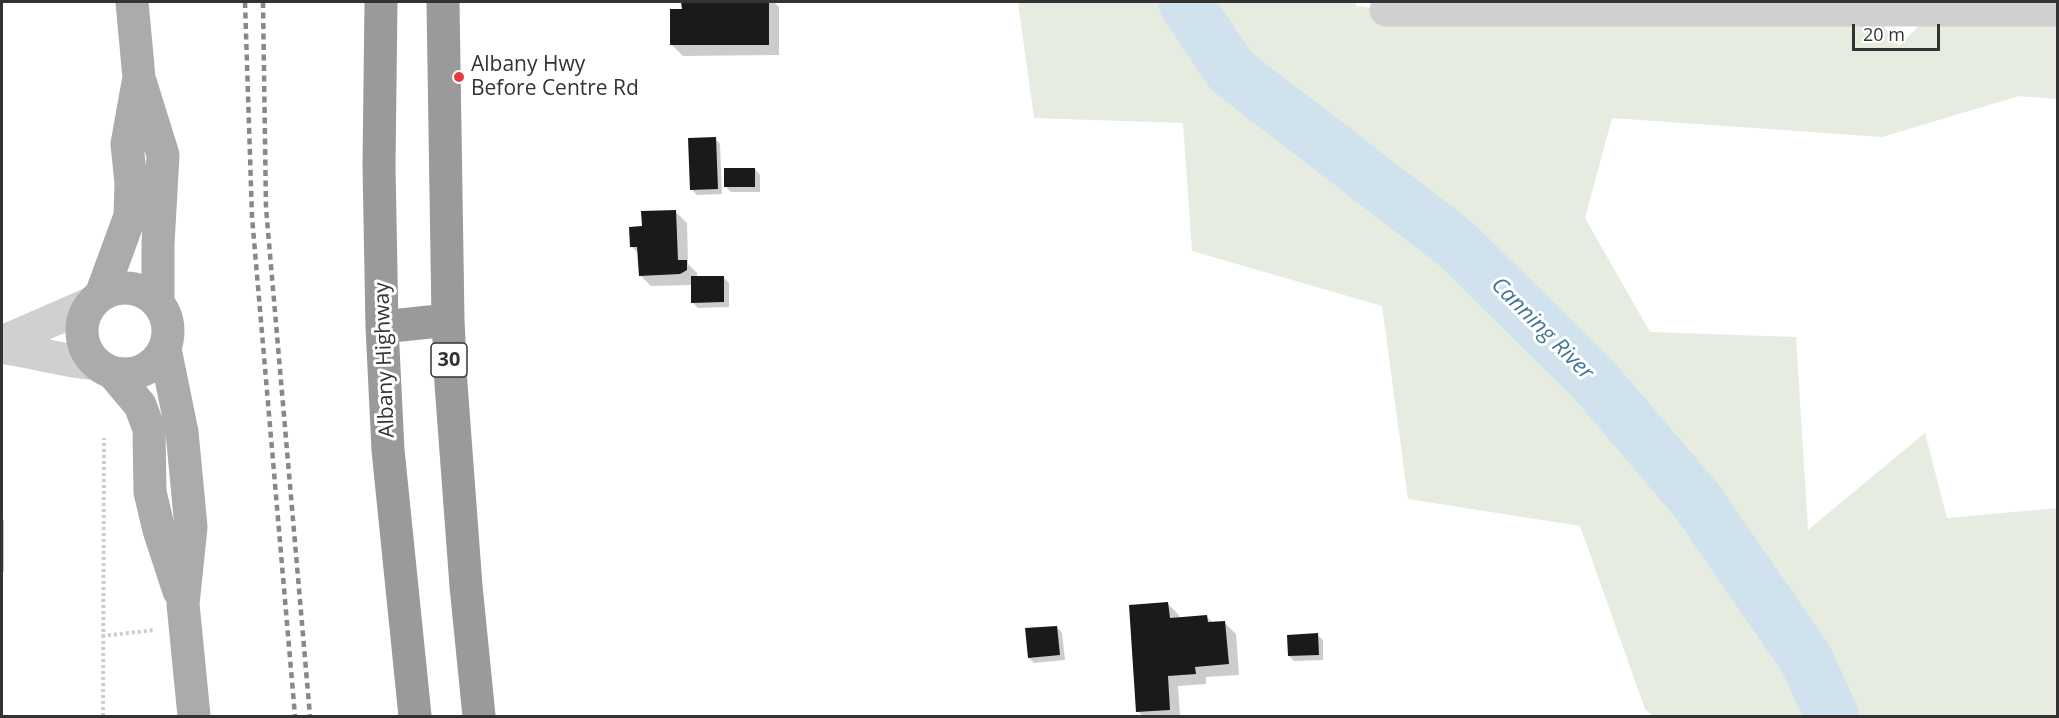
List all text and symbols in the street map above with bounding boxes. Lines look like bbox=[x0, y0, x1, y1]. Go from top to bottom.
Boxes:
scale bar bbox=[1855, 12, 1944, 50]
text: 20 m bbox=[1863, 22, 1905, 46]
place label: Albany Hwy Before Centre Rd bbox=[471, 52, 639, 102]
marker: Albany Hwy Before Centre Rd bbox=[452, 70, 466, 84]
water label: Canning River bbox=[1485, 272, 1599, 386]
street label: Albany Highway bbox=[370, 282, 400, 438]
road number: 30 bbox=[431, 343, 467, 377]

